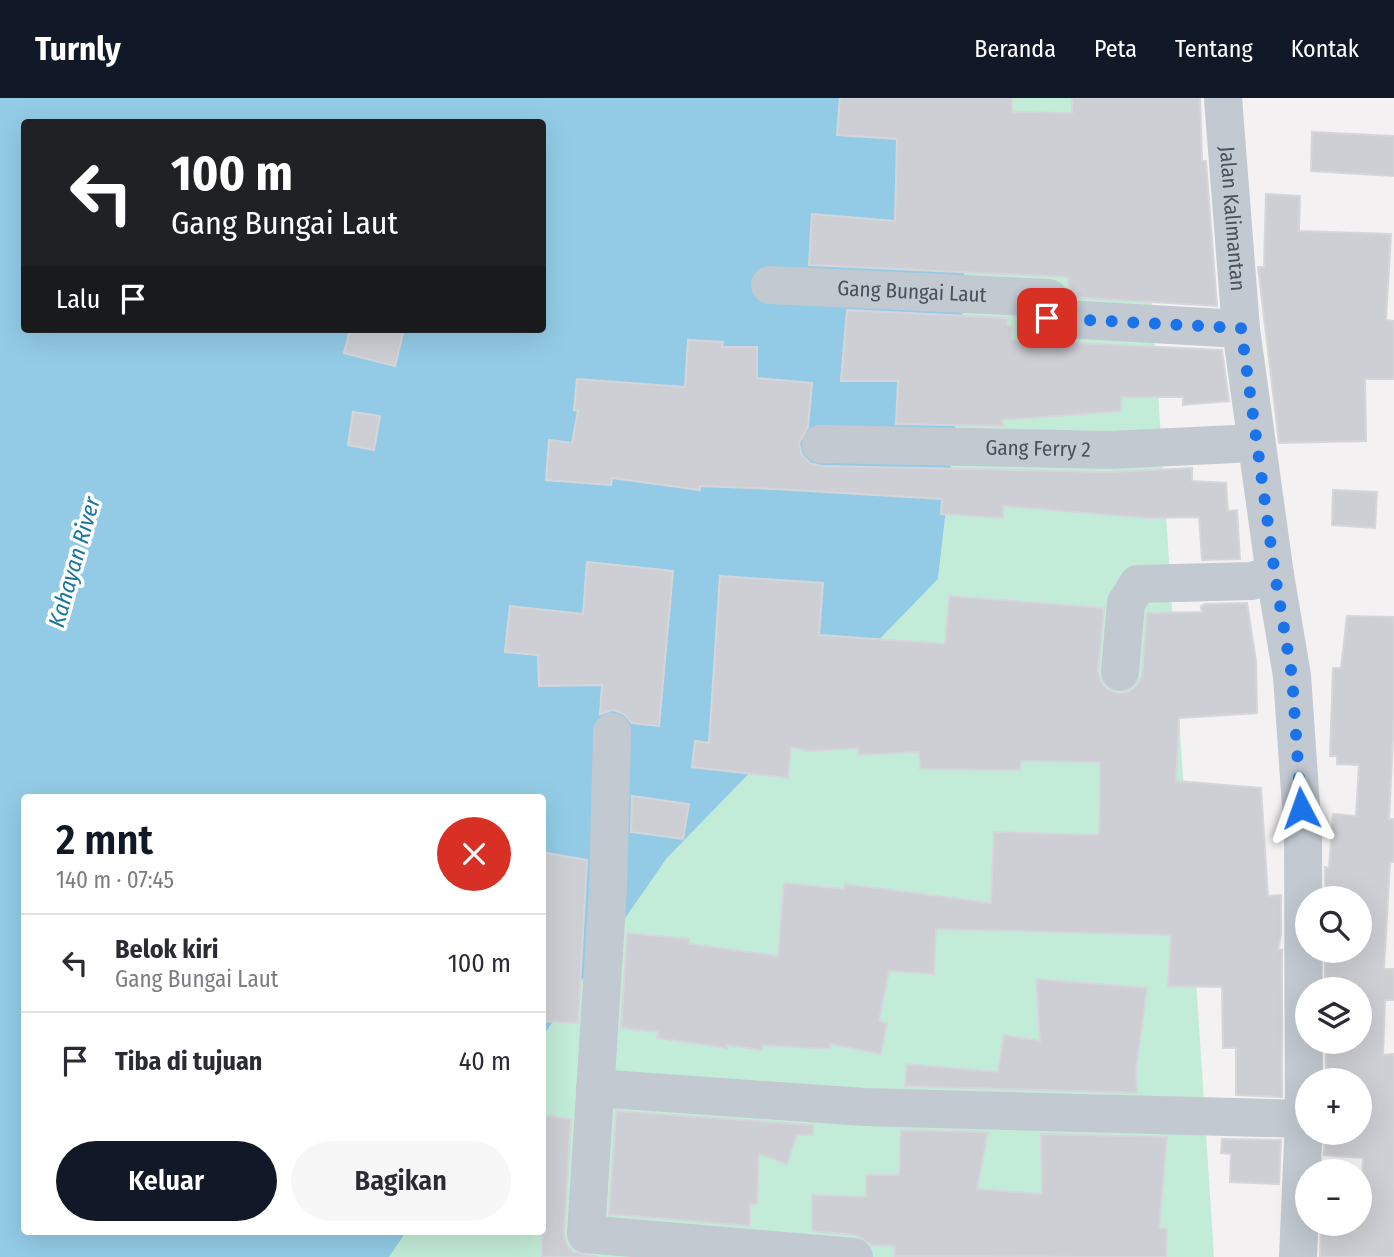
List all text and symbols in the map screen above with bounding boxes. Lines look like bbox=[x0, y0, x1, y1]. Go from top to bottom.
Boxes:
text: Turnly bbox=[35, 29, 121, 69]
text: Beranda bbox=[974, 35, 1056, 63]
text: Peta bbox=[1094, 35, 1137, 63]
text: Tentang bbox=[1175, 35, 1253, 63]
text: Kontak bbox=[1291, 35, 1359, 63]
text: 100 m bbox=[171, 144, 293, 203]
street label: Jalan Kalimantan bbox=[1214, 145, 1251, 292]
icon: left bbox=[56, 147, 147, 238]
text: Gang Bungai Laut bbox=[171, 204, 398, 242]
street label: Gang Bungai Laut bbox=[837, 275, 987, 308]
icon: arrive bbox=[114, 280, 152, 318]
text: Lalu bbox=[56, 284, 100, 315]
pin bbox=[1017, 288, 1077, 348]
icon: arrive bbox=[1028, 299, 1066, 337]
street label: Gang Ferry 2 bbox=[985, 434, 1091, 463]
water label: Kahayan River bbox=[42, 493, 106, 630]
position arrow bbox=[1264, 771, 1338, 845]
text: 2 mnt bbox=[56, 815, 153, 865]
button: close bbox=[437, 817, 511, 891]
text: 140 m · 07:45 bbox=[56, 866, 174, 894]
map controls bbox=[1295, 886, 1372, 1236]
button: search bbox=[1295, 886, 1372, 963]
text: Belok kiri bbox=[115, 934, 218, 965]
icon: left bbox=[56, 944, 94, 982]
text: 100 m bbox=[448, 948, 511, 979]
text: Gang Bungai Laut bbox=[115, 965, 278, 993]
button: layers bbox=[1295, 977, 1372, 1054]
icon: arrive bbox=[56, 1042, 94, 1080]
text: Tiba di tujuan bbox=[115, 1046, 262, 1077]
text: 40 m bbox=[459, 1046, 511, 1077]
button: + bbox=[1295, 1068, 1372, 1145]
button: Keluar bbox=[56, 1141, 277, 1221]
button: Bagikan bbox=[291, 1141, 511, 1221]
button: − bbox=[1295, 1159, 1372, 1236]

